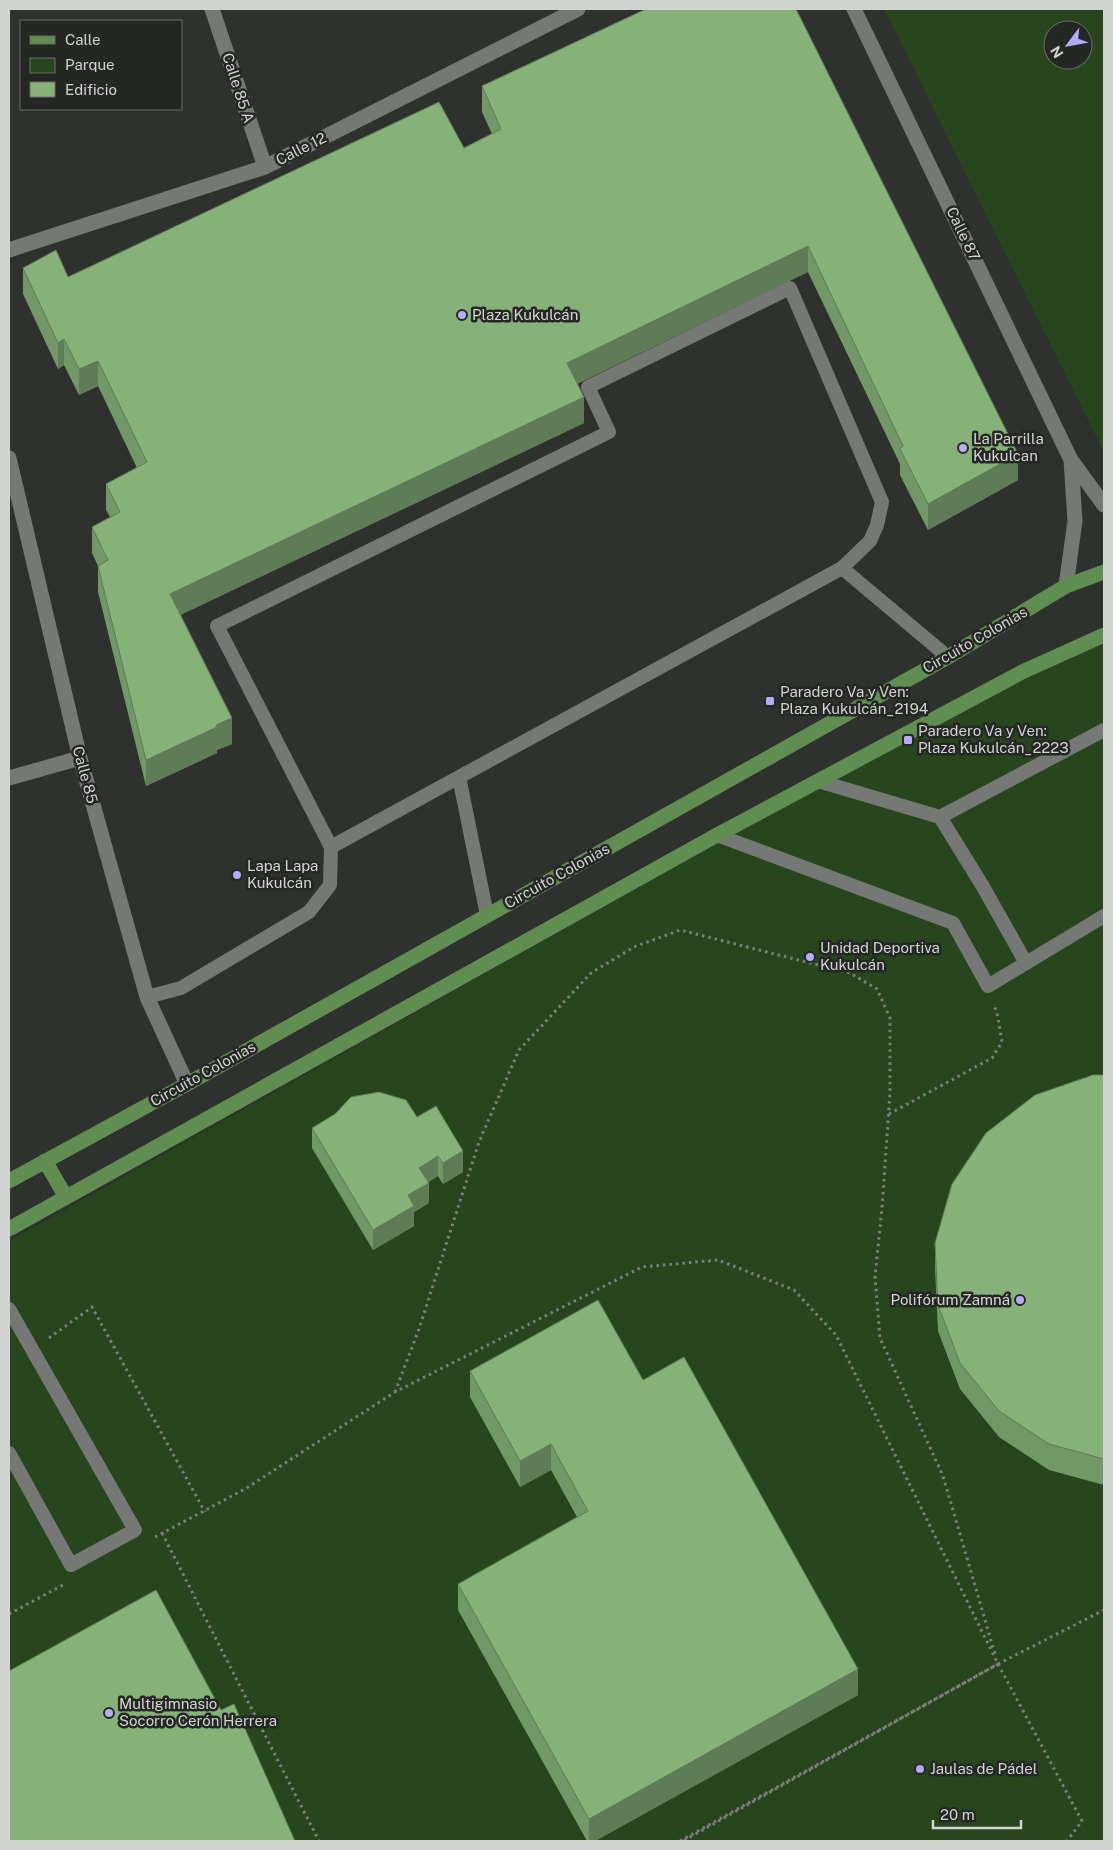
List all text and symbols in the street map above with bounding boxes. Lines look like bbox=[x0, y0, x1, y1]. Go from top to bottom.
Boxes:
legend bbox=[20, 20, 182, 110]
north arrow bbox=[1043, 20, 1093, 70]
text: Calle bbox=[65, 31, 101, 48]
text: N bbox=[1047, 43, 1067, 61]
street label: Calle 85 A bbox=[219, 51, 258, 125]
text: Parque bbox=[65, 56, 115, 73]
text: Edificio bbox=[65, 81, 117, 98]
street label: Calle 12 bbox=[273, 129, 329, 168]
street label: Calle 87 bbox=[943, 204, 984, 263]
place label: Plaza Kukulcán bbox=[472, 306, 578, 323]
marker: Plaza Kukulcán bbox=[456, 309, 468, 321]
place label: La Parrilla Kukulcan bbox=[973, 430, 1044, 464]
marker: La Parrilla Kukulcan bbox=[957, 442, 969, 454]
street label: Circuito Colonias bbox=[919, 603, 1030, 676]
place label: Paradero Va y Ven: Plaza Kukulcán_2194 bbox=[780, 683, 928, 717]
marker: Paradero Va y Ven: Plaza Kukulcán_2194 bbox=[764, 695, 776, 707]
place label: Paradero Va y Ven: Plaza Kukulcán_2223 bbox=[918, 722, 1069, 756]
marker: Paradero Va y Ven: Plaza Kukulcán_2223 bbox=[902, 734, 914, 746]
street label: Calle 85 bbox=[70, 744, 101, 805]
street label: Circuito Colonias bbox=[501, 840, 612, 912]
place label: Lapa Lapa Kukulcán bbox=[247, 857, 318, 891]
marker: Lapa Lapa Kukulcán bbox=[231, 869, 243, 881]
place label: Unidad Deportiva Kukulcán bbox=[820, 939, 940, 973]
marker: Unidad Deportiva Kukulcán bbox=[804, 951, 816, 963]
street label: Circuito Colonias bbox=[147, 1038, 258, 1110]
place label: Polifórum Zamná bbox=[890, 1291, 1010, 1308]
marker: Polifórum Zamná bbox=[1014, 1294, 1026, 1306]
place label: Multigimnasio Socorro Cerón Herrera bbox=[119, 1695, 277, 1729]
marker: Multigimnasio Socorro Cerón Herrera bbox=[103, 1707, 115, 1719]
place label: Jaulas de Pádel bbox=[930, 1760, 1037, 1777]
marker: Jaulas de Pádel bbox=[914, 1763, 926, 1775]
scale bar bbox=[933, 1798, 1020, 1830]
text: 20 m bbox=[940, 1806, 975, 1823]

